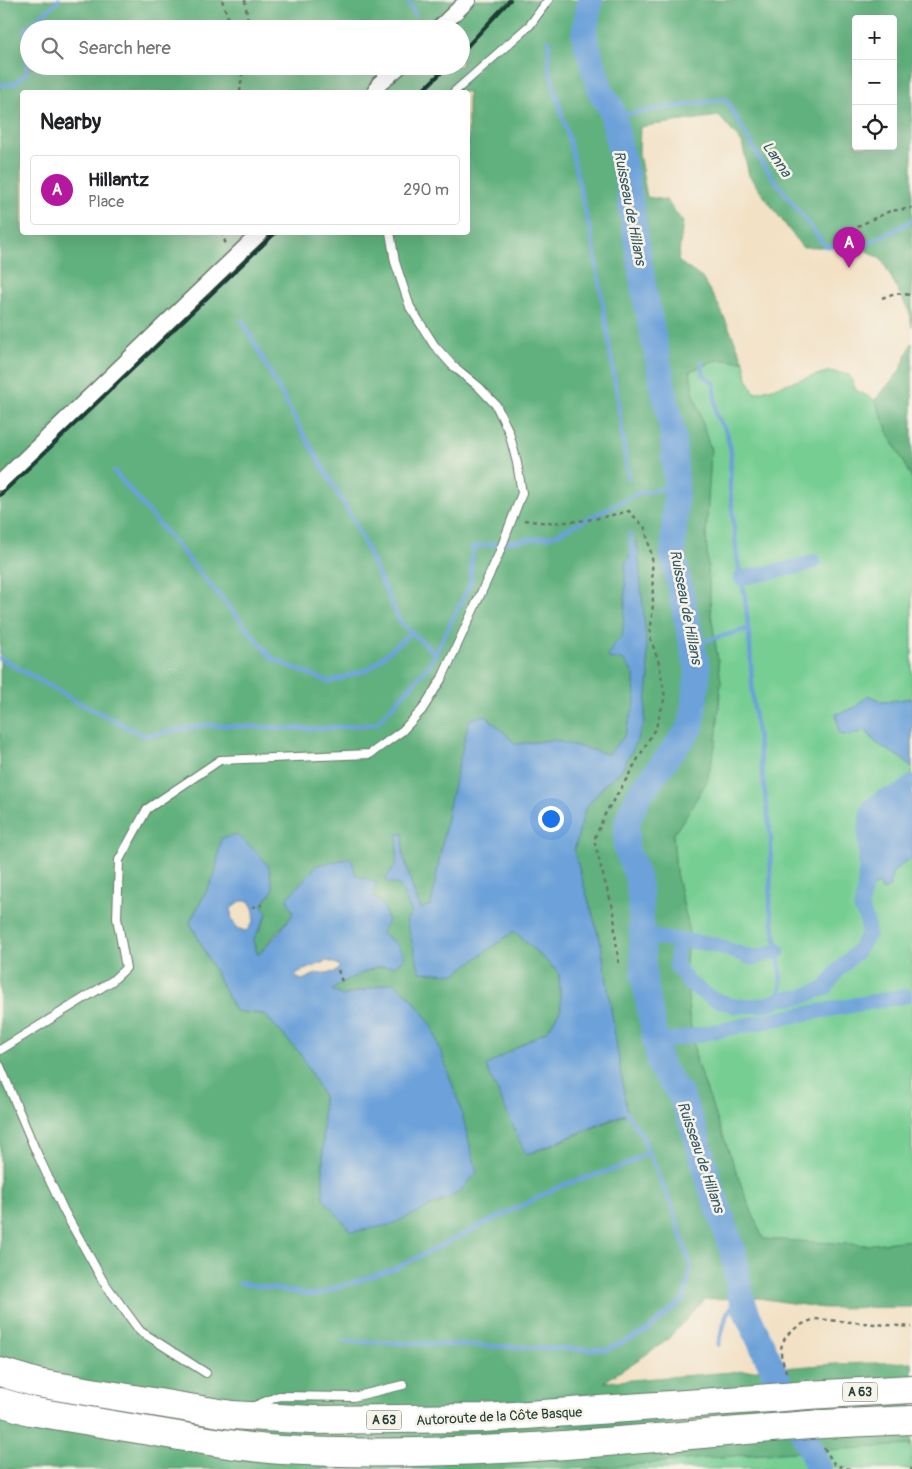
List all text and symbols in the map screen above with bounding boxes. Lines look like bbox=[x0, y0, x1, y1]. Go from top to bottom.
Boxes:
map controls bbox=[852, 15, 897, 150]
button: + bbox=[852, 15, 897, 60]
search box bbox=[20, 20, 470, 75]
icon: search bbox=[38, 34, 66, 62]
text: Search here bbox=[78, 36, 171, 60]
button: − bbox=[852, 60, 897, 105]
button: locate bbox=[852, 105, 897, 150]
text: Nearby bbox=[40, 109, 101, 136]
water label: Lanna bbox=[758, 138, 796, 182]
water label: Ruisseau de Hillans bbox=[609, 149, 650, 269]
text: Hillantz bbox=[88, 168, 149, 192]
text: A bbox=[52, 180, 62, 200]
text: 290 m bbox=[403, 180, 449, 200]
text: Place bbox=[88, 192, 124, 212]
pin: A bbox=[833, 227, 865, 268]
water label: Ruisseau de Hillans bbox=[665, 548, 706, 668]
your location bbox=[538, 806, 564, 832]
water label: Ruisseau de Hillans bbox=[673, 1099, 729, 1217]
road number: A 63 bbox=[842, 1382, 878, 1401]
street label: Autoroute de la Côte Basque bbox=[415, 1404, 583, 1429]
road number: A 63 bbox=[366, 1410, 402, 1430]

